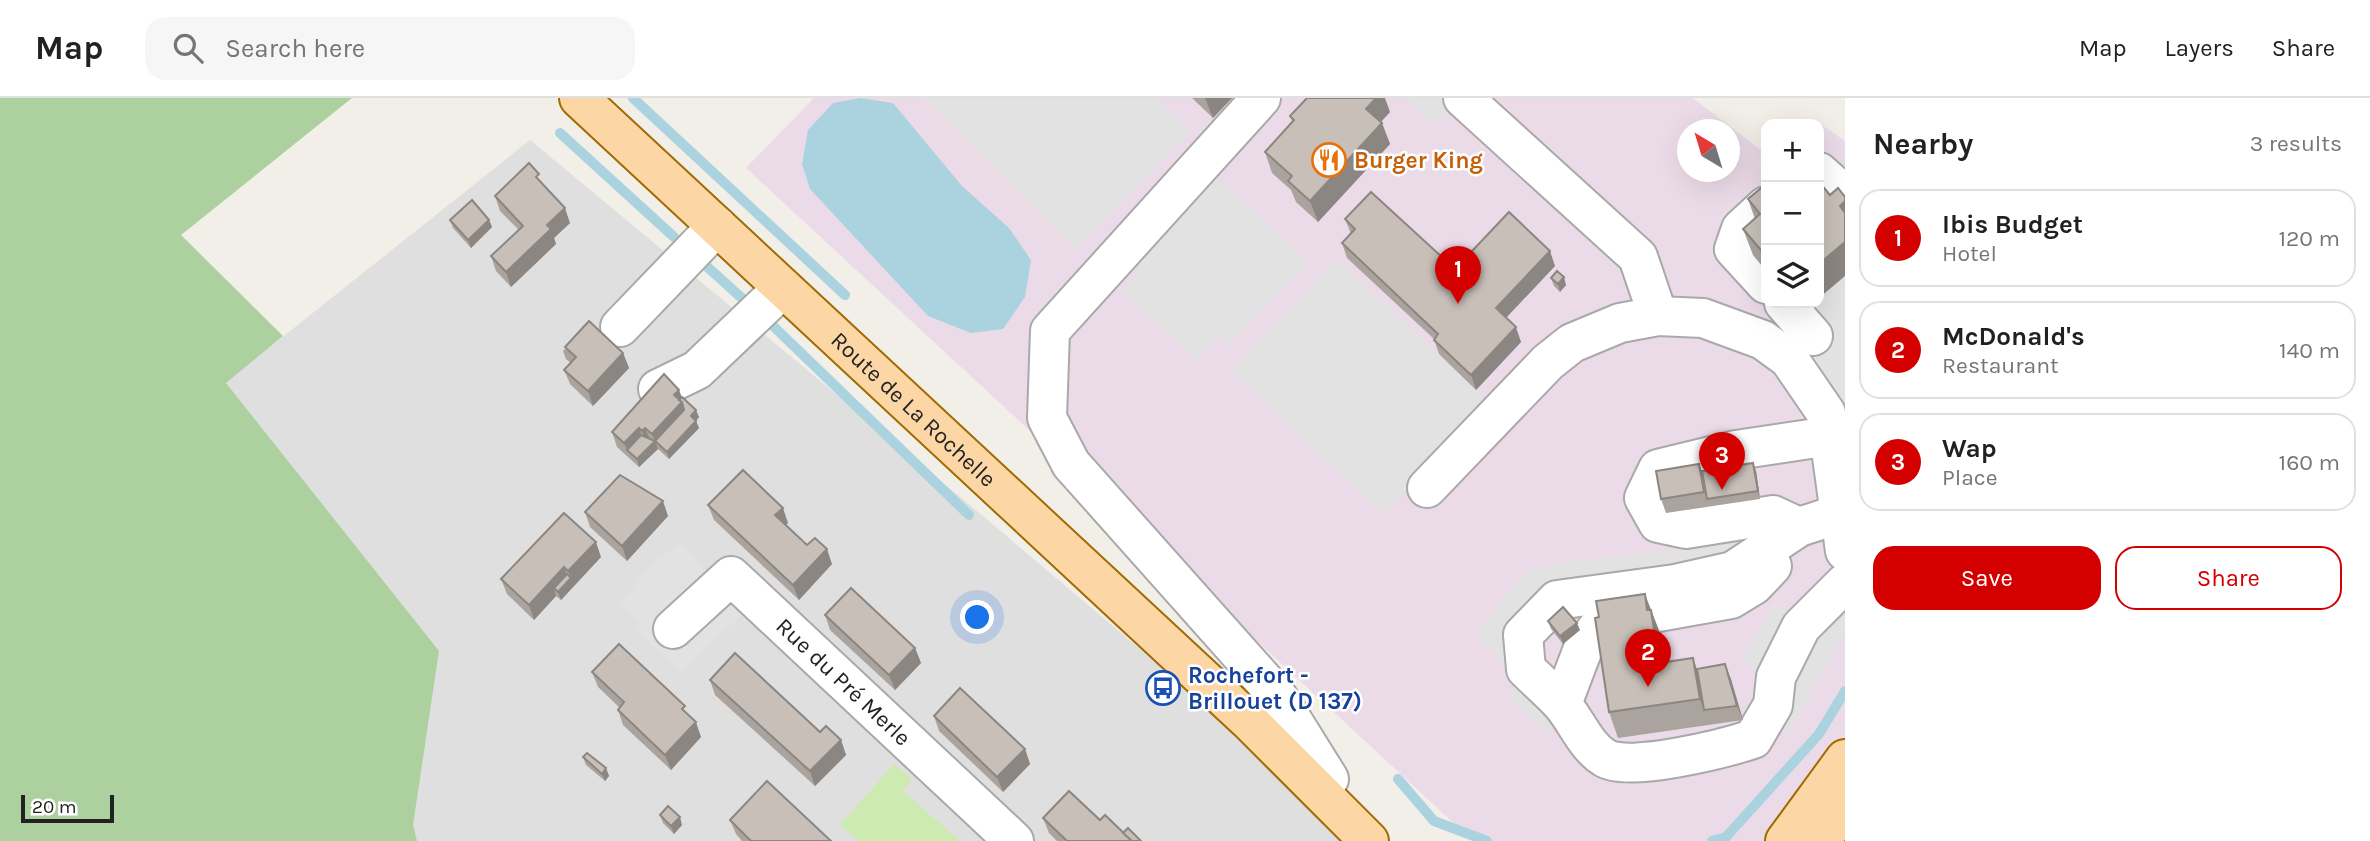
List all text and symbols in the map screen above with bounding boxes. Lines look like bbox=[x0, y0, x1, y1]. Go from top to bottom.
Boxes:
search box bbox=[145, 17, 635, 80]
text: Map bbox=[35, 29, 103, 67]
icon: search bbox=[169, 29, 207, 67]
text: Search here bbox=[225, 33, 365, 64]
text: Map bbox=[2079, 34, 2127, 62]
text: Layers bbox=[2165, 34, 2234, 62]
text: Share bbox=[2272, 34, 2335, 62]
north arrow bbox=[1677, 119, 1740, 182]
map controls bbox=[1761, 119, 1824, 308]
button: + bbox=[1761, 119, 1824, 182]
text: Nearby bbox=[1873, 126, 1973, 162]
text: 3 results bbox=[2250, 130, 2342, 157]
restaurant icon: Burger King bbox=[1310, 141, 1348, 179]
place label: Burger King bbox=[1354, 147, 1483, 174]
button: − bbox=[1761, 182, 1824, 245]
text: Ibis Budget bbox=[1942, 209, 2083, 240]
text: 1 bbox=[1894, 225, 1902, 252]
text: 120 m bbox=[2278, 225, 2340, 252]
text: Hotel bbox=[1942, 240, 1997, 267]
button: layers bbox=[1761, 245, 1824, 308]
pin: 1 bbox=[1435, 246, 1481, 304]
text: McDonald's bbox=[1942, 321, 2085, 352]
street label: Route de La Rochelle bbox=[826, 326, 1002, 492]
text: 2 bbox=[1891, 337, 1905, 364]
text: 140 m bbox=[2279, 337, 2340, 364]
text: Restaurant bbox=[1942, 352, 2059, 379]
pin: 3 bbox=[1699, 432, 1745, 490]
text: Wap bbox=[1942, 433, 1997, 464]
text: 3 bbox=[1891, 449, 1905, 476]
text: 160 m bbox=[2279, 449, 2340, 476]
text: Place bbox=[1942, 464, 1998, 491]
button: Save bbox=[1873, 546, 2101, 610]
button: Share bbox=[2115, 546, 2342, 610]
your location bbox=[960, 600, 994, 634]
street label: Rue du Pré Merle bbox=[771, 612, 917, 751]
pin: 2 bbox=[1625, 629, 1671, 687]
place label: Rochefort - Brillouet (D 137) bbox=[1188, 662, 1362, 715]
bus stop icon: Rochefort - Brillouet (D 137) bbox=[1144, 669, 1182, 707]
scale bar bbox=[21, 792, 114, 824]
text: 20 m bbox=[32, 796, 77, 818]

